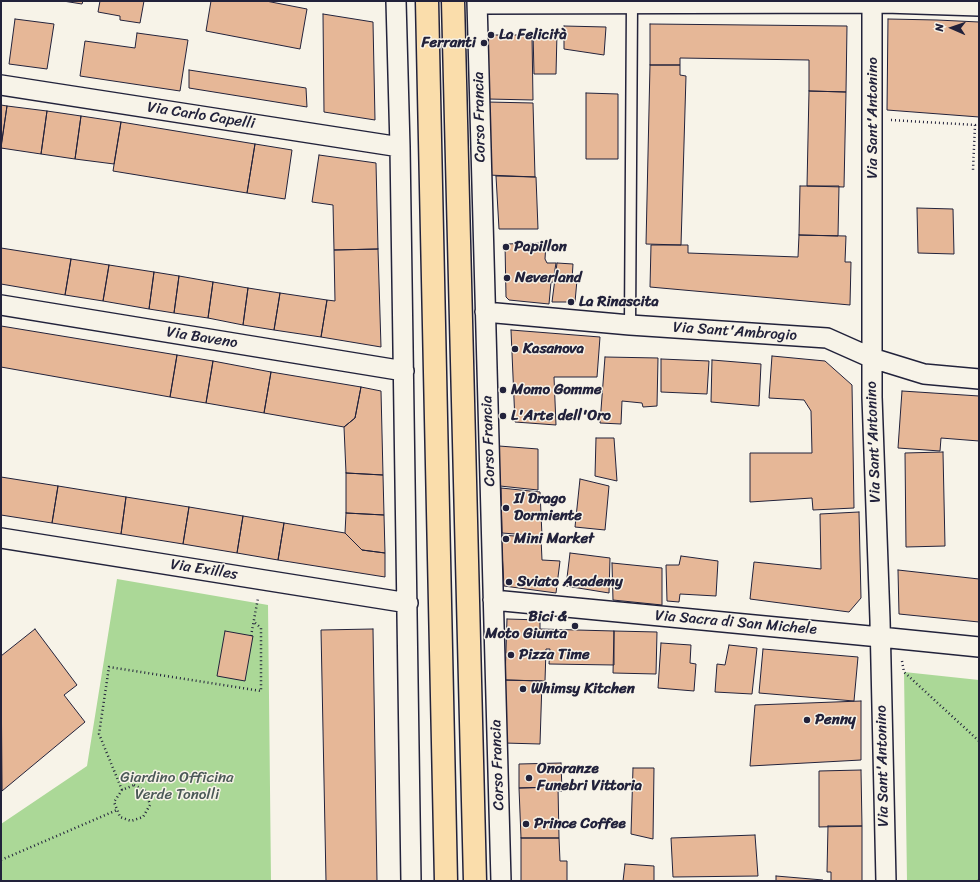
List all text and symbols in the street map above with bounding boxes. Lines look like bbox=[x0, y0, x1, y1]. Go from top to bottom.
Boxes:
north arrow bbox=[932, 8, 972, 48]
text: N bbox=[930, 23, 949, 32]
place label: La Felicità bbox=[499, 26, 567, 44]
marker: La Felicità bbox=[486, 30, 496, 40]
place label: Ferranti bbox=[421, 34, 476, 52]
marker: Ferranti bbox=[479, 38, 489, 48]
street label: Via Sant'Antonino bbox=[864, 57, 882, 179]
street label: Corso Francia bbox=[470, 72, 490, 162]
street label: Via Carlo Capelli bbox=[146, 99, 256, 133]
place label: Papillon bbox=[514, 238, 567, 256]
marker: Papillon bbox=[501, 242, 511, 252]
place label: Neverland bbox=[515, 269, 582, 287]
marker: Neverland bbox=[502, 273, 512, 283]
place label: La Rinascita bbox=[579, 293, 659, 311]
marker: La Rinascita bbox=[566, 297, 576, 307]
street label: Via Sant'Ambrogio bbox=[672, 319, 798, 345]
street label: Via Baveno bbox=[165, 324, 239, 352]
place label: Kasanova bbox=[523, 340, 584, 358]
marker: Kasanova bbox=[510, 344, 520, 354]
place label: Momo Gomme bbox=[511, 381, 602, 399]
street label: Via Sant'Antonino bbox=[863, 381, 885, 503]
marker: Momo Gomme bbox=[498, 385, 508, 395]
street label: Corso Francia bbox=[478, 395, 500, 487]
place label: L'Arte dell'Oro bbox=[511, 407, 611, 425]
marker: L'Arte dell'Oro bbox=[498, 411, 508, 421]
place label: Il Drago Dormiente bbox=[514, 490, 582, 525]
marker: Il Drago Dormiente bbox=[501, 503, 511, 513]
place label: Mini Market bbox=[514, 530, 594, 548]
marker: Mini Market bbox=[501, 534, 511, 544]
street label: Via Exilles bbox=[169, 556, 239, 584]
place label: Sviato Academy bbox=[517, 573, 623, 591]
marker: Sviato Academy bbox=[504, 577, 514, 587]
street label: Via Sacra di San Michele bbox=[654, 607, 818, 639]
place label: Bici & Moto Giunta bbox=[485, 608, 567, 643]
marker: Bici & Moto Giunta bbox=[570, 621, 580, 631]
place label: Pizza Time bbox=[519, 646, 590, 664]
marker: Pizza Time bbox=[506, 650, 516, 660]
place label: Whimsy Kitchen bbox=[531, 680, 635, 698]
marker: Whimsy Kitchen bbox=[518, 684, 528, 694]
street label: Via Sant'Antonino bbox=[873, 705, 893, 827]
place label: Penny bbox=[815, 711, 856, 729]
marker: Penny bbox=[802, 715, 812, 725]
street label: Corso Francia bbox=[487, 719, 509, 811]
place label: Onoranze Funebri Vittoria bbox=[537, 760, 642, 795]
park label: Giardino Officina Verde Tonolli bbox=[120, 769, 234, 804]
marker: Onoranze Funebri Vittoria bbox=[524, 773, 534, 783]
place label: Prince Coffee bbox=[534, 815, 626, 833]
marker: Prince Coffee bbox=[521, 819, 531, 829]

